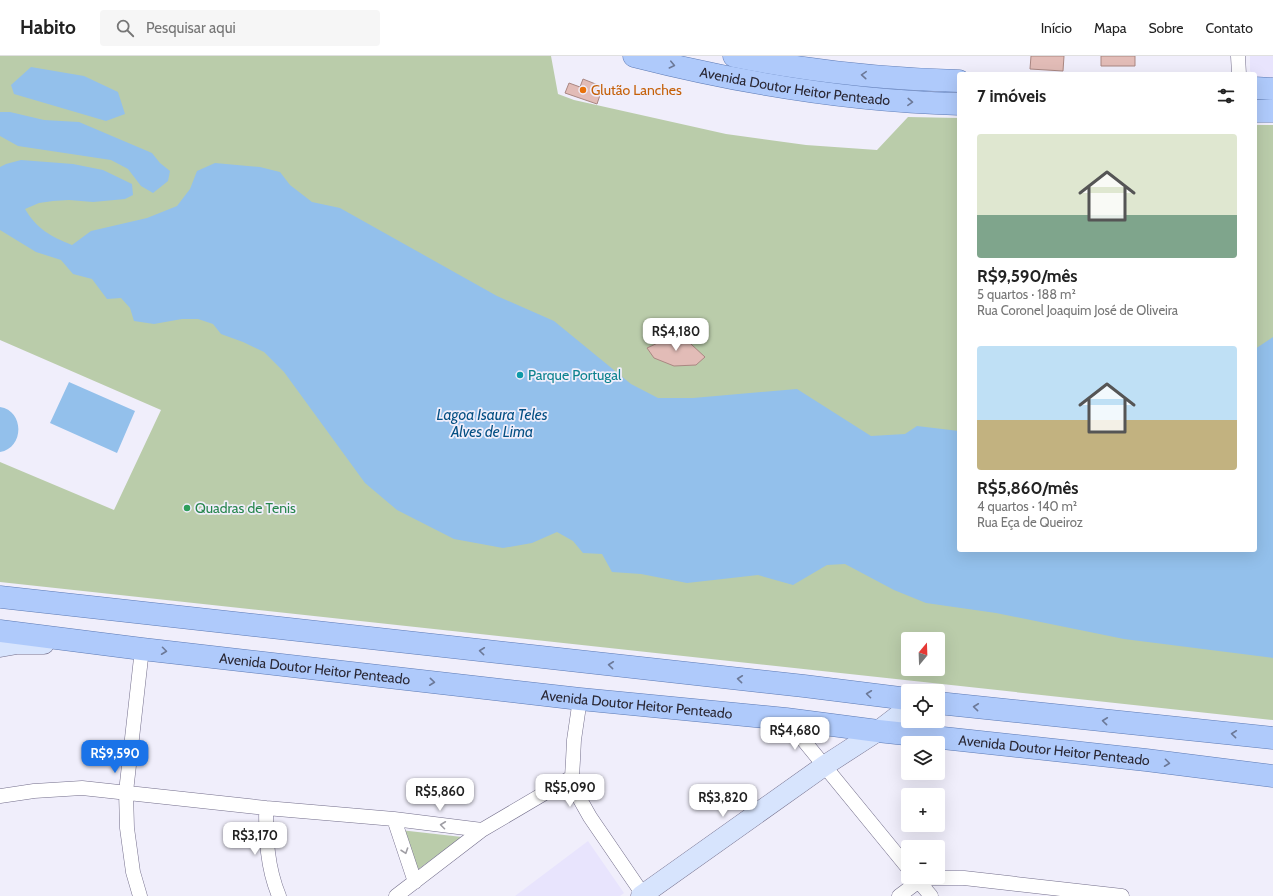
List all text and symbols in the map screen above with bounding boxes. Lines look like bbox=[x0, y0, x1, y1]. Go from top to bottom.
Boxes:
search box bbox=[100, 10, 380, 46]
text: Habito bbox=[20, 16, 76, 39]
icon: search bbox=[114, 17, 136, 39]
text: Pesquisar aqui bbox=[146, 19, 236, 37]
text: Início bbox=[1041, 19, 1072, 37]
text: Mapa bbox=[1094, 19, 1126, 37]
text: Sobre bbox=[1148, 19, 1183, 37]
text: Contato bbox=[1205, 19, 1253, 37]
one-way arrow bbox=[668, 61, 675, 69]
street label: Avenida Doutor Heitor Penteado bbox=[698, 63, 891, 109]
one-way arrow bbox=[861, 71, 867, 80]
place label: Glutão Lanches bbox=[591, 81, 682, 99]
marker: Glutão Lanches bbox=[578, 85, 588, 95]
icon: filters bbox=[1215, 85, 1237, 107]
text: 7 imóveis bbox=[977, 86, 1046, 106]
one-way arrow bbox=[907, 98, 913, 106]
icon: home bbox=[1071, 160, 1143, 232]
text: R$9,590/mês bbox=[977, 266, 1078, 286]
text: 5 quartos · 188 m² bbox=[977, 286, 1076, 302]
text: Rua Coronel Joaquim José de Oliveira bbox=[977, 302, 1178, 318]
pin: R$4,180 bbox=[639, 318, 713, 352]
text: R$4,180 bbox=[652, 323, 700, 339]
place label: Parque Portugal bbox=[528, 366, 622, 384]
marker: Parque Portugal bbox=[515, 370, 525, 380]
icon: home bbox=[1071, 372, 1143, 444]
water label: Lagoa Isaura Teles Alves de Lima bbox=[436, 406, 548, 441]
text: R$5,860/mês bbox=[977, 478, 1079, 498]
text: 4 quartos · 140 m² bbox=[977, 498, 1077, 514]
place label: Quadras de Tenis bbox=[195, 499, 296, 517]
marker: Quadras de Tenis bbox=[182, 503, 192, 513]
text: Rua Eça de Queiroz bbox=[977, 514, 1083, 530]
north arrow bbox=[901, 632, 945, 676]
map controls bbox=[901, 632, 945, 884]
one-way arrow bbox=[161, 646, 167, 655]
one-way arrow bbox=[479, 646, 485, 655]
street label: Avenida Doutor Heitor Penteado bbox=[218, 649, 412, 689]
one-way arrow bbox=[608, 661, 614, 670]
one-way arrow bbox=[737, 675, 743, 684]
one-way arrow bbox=[429, 677, 435, 686]
button: locate bbox=[901, 684, 945, 728]
street label: Avenida Doutor Heitor Penteado bbox=[540, 686, 734, 723]
one-way arrow bbox=[866, 690, 872, 699]
one-way arrow bbox=[973, 702, 979, 711]
one-way arrow bbox=[1102, 716, 1108, 725]
pin: R$4,680 bbox=[758, 717, 832, 751]
text: R$4,680 bbox=[769, 722, 821, 738]
one-way arrow bbox=[1231, 730, 1237, 739]
street label: Avenida Doutor Heitor Penteado bbox=[958, 731, 1151, 769]
button: layers bbox=[901, 736, 945, 780]
pin: R$9,590 bbox=[78, 740, 152, 774]
text: R$9,590 bbox=[90, 745, 140, 761]
one-way arrow bbox=[1164, 758, 1171, 767]
pin: R$5,090 bbox=[533, 774, 607, 808]
pin: R$5,860 bbox=[403, 778, 477, 812]
text: R$5,090 bbox=[544, 779, 596, 795]
text: R$5,860 bbox=[415, 783, 465, 799]
pin: R$3,820 bbox=[686, 784, 760, 818]
button: + bbox=[901, 788, 945, 832]
text: R$3,820 bbox=[698, 789, 748, 805]
one-way arrow bbox=[440, 821, 446, 830]
pin: R$3,170 bbox=[218, 822, 292, 856]
text: R$3,170 bbox=[232, 827, 278, 843]
button: − bbox=[901, 840, 945, 884]
one-way arrow bbox=[400, 847, 408, 854]

